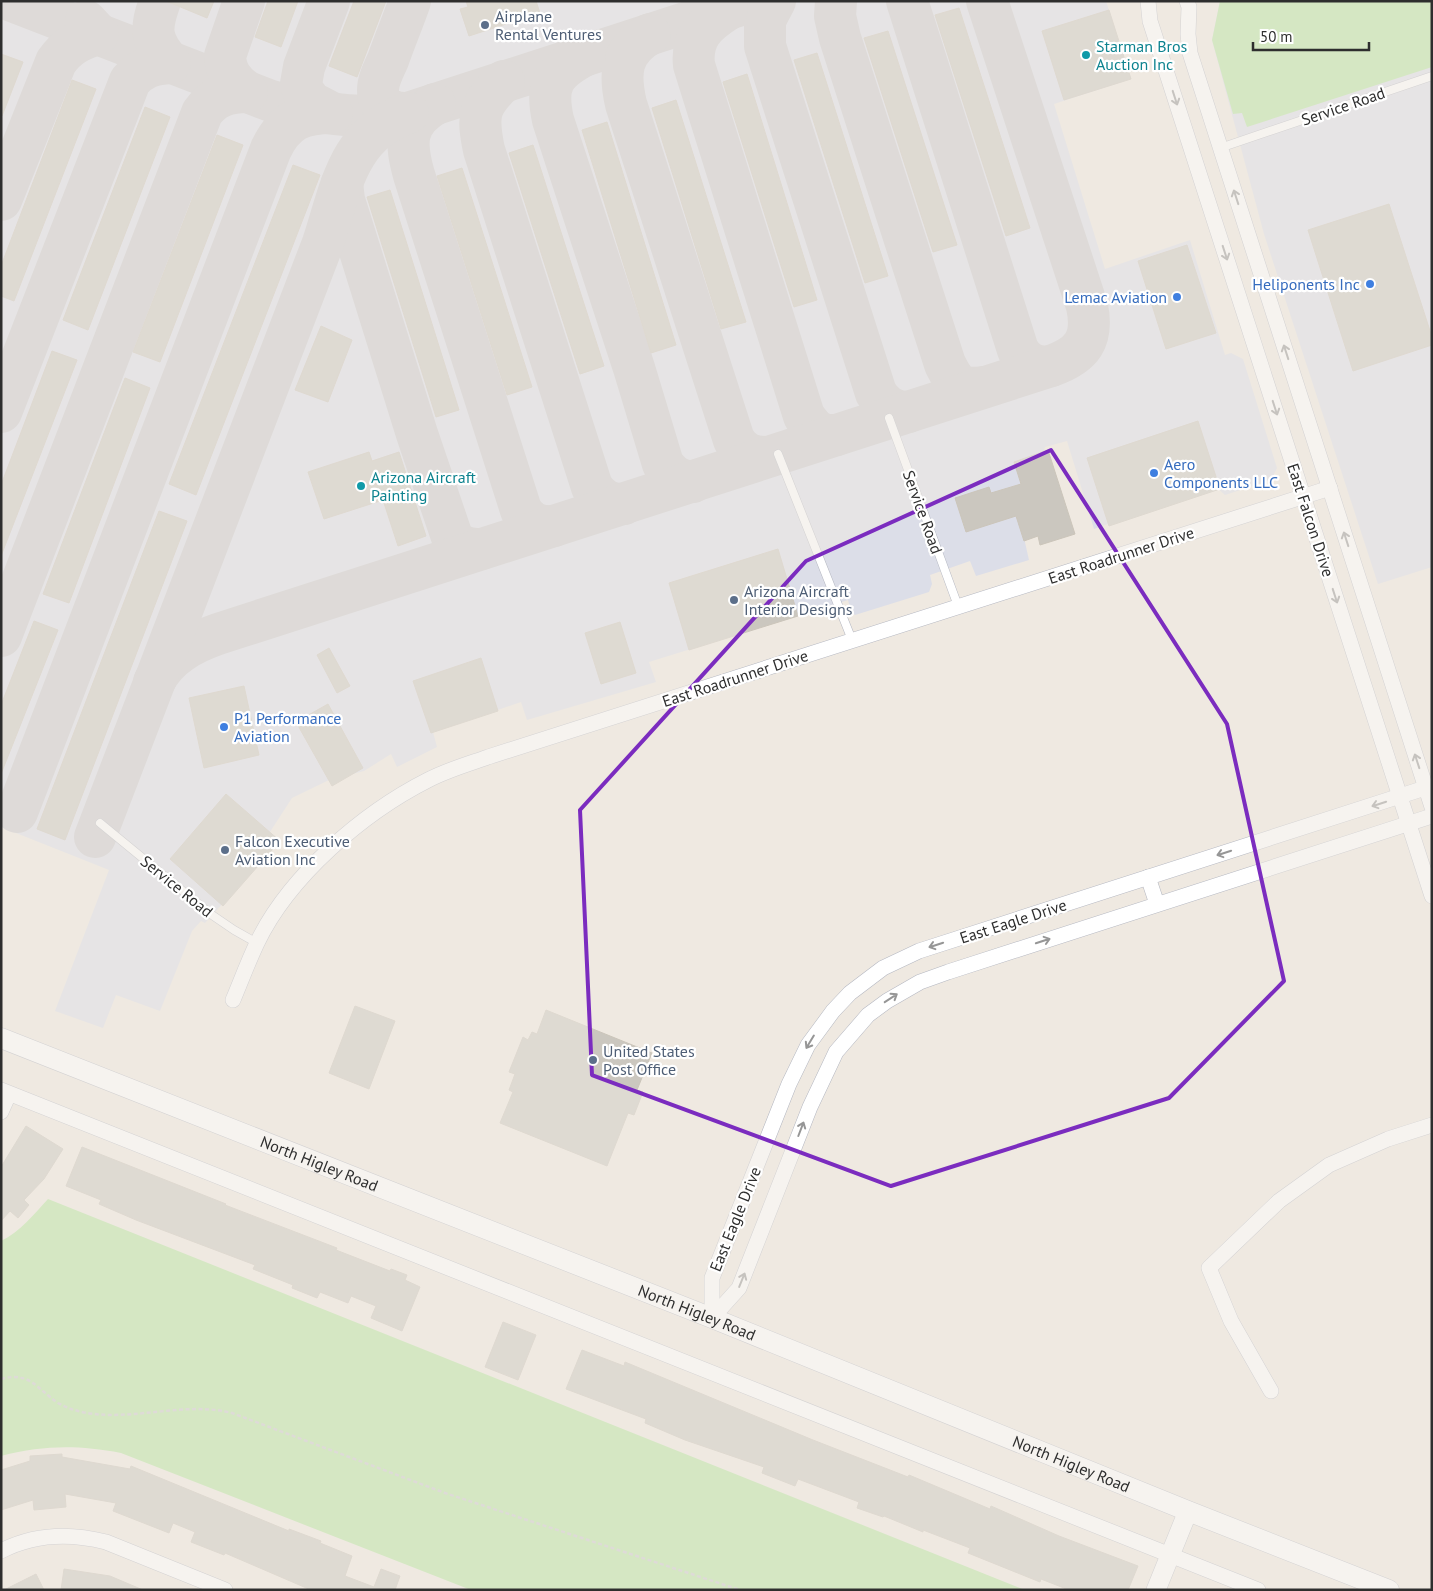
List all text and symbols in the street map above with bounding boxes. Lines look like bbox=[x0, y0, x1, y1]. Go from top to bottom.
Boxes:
place label: Airplane Rental Ventures bbox=[495, 6, 602, 44]
marker: Airplane Rental Ventures bbox=[479, 19, 491, 31]
scale bar bbox=[1253, 20, 1369, 52]
text: 50 m bbox=[1260, 27, 1293, 46]
place label: Starman Bros Auction Inc bbox=[1096, 36, 1188, 74]
marker: Starman Bros Auction Inc bbox=[1080, 49, 1092, 61]
street label: Service Road bbox=[1299, 82, 1387, 130]
one-way arrow bbox=[1171, 90, 1181, 106]
one-way arrow bbox=[1230, 189, 1240, 205]
one-way arrow bbox=[1221, 245, 1230, 260]
place label: Heliponents Inc bbox=[1252, 274, 1360, 294]
marker: Heliponents Inc bbox=[1364, 278, 1376, 290]
place label: Lemac Aviation bbox=[1064, 287, 1167, 307]
marker: Lemac Aviation bbox=[1171, 291, 1183, 303]
one-way arrow bbox=[1280, 344, 1290, 360]
one-way arrow bbox=[1270, 399, 1280, 415]
place label: Aero Components LLC bbox=[1164, 454, 1278, 492]
street label: East Falcon Drive bbox=[1283, 461, 1339, 579]
place label: Arizona Aircraft Painting bbox=[371, 467, 477, 505]
marker: Aero Components LLC bbox=[1148, 467, 1160, 479]
street label: Service Road bbox=[899, 468, 947, 556]
marker: Arizona Aircraft Painting bbox=[355, 480, 367, 492]
street label: East Roadrunner Drive bbox=[1046, 522, 1196, 588]
one-way arrow bbox=[1341, 532, 1351, 548]
place label: Arizona Aircraft Interior Designs bbox=[744, 581, 853, 619]
one-way arrow bbox=[1331, 587, 1340, 603]
marker: Arizona Aircraft Interior Designs bbox=[728, 594, 740, 606]
street label: East Roadrunner Drive bbox=[660, 645, 810, 711]
place label: P1 Performance Aviation bbox=[234, 708, 341, 746]
marker: P1 Performance Aviation bbox=[218, 721, 230, 733]
one-way arrow bbox=[1411, 753, 1421, 769]
one-way arrow bbox=[1372, 799, 1388, 809]
place label: Falcon Executive Aviation Inc bbox=[235, 831, 350, 869]
marker: Falcon Executive Aviation Inc bbox=[219, 844, 231, 856]
one-way arrow bbox=[1217, 849, 1233, 858]
street label: Service Road bbox=[137, 851, 217, 921]
street label: East Eagle Drive bbox=[957, 894, 1069, 948]
one-way arrow bbox=[1035, 936, 1050, 945]
one-way arrow bbox=[929, 941, 945, 951]
one-way arrow bbox=[884, 993, 898, 1003]
one-way arrow bbox=[805, 1034, 815, 1048]
place label: United States Post Office bbox=[603, 1041, 695, 1079]
marker: United States Post Office bbox=[587, 1054, 599, 1066]
one-way arrow bbox=[797, 1122, 807, 1137]
street label: North Higley Road bbox=[257, 1131, 381, 1196]
street label: East Eagle Drive bbox=[705, 1164, 765, 1274]
one-way arrow bbox=[738, 1273, 747, 1288]
street label: North Higley Road bbox=[635, 1280, 759, 1345]
street label: North Higley Road bbox=[1010, 1431, 1133, 1496]

